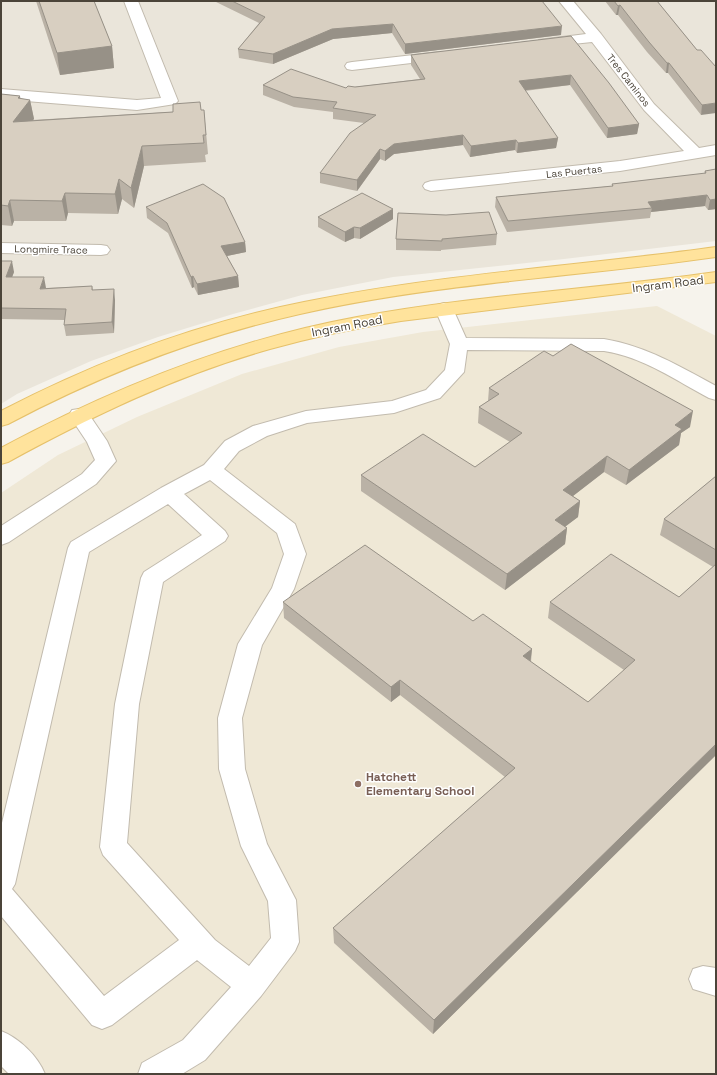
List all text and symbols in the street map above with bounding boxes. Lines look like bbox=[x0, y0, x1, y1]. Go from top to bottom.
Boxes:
street label: Tres Caminos bbox=[604, 51, 653, 109]
street label: Las Puertas bbox=[545, 162, 603, 181]
street label: Longmire Trace bbox=[14, 242, 88, 257]
street label: Ingram Road bbox=[631, 272, 705, 296]
street label: Ingram Road bbox=[310, 311, 384, 341]
place label: Hatchett Elementary School bbox=[366, 769, 474, 799]
marker: Hatchett Elementary School bbox=[353, 779, 363, 789]

